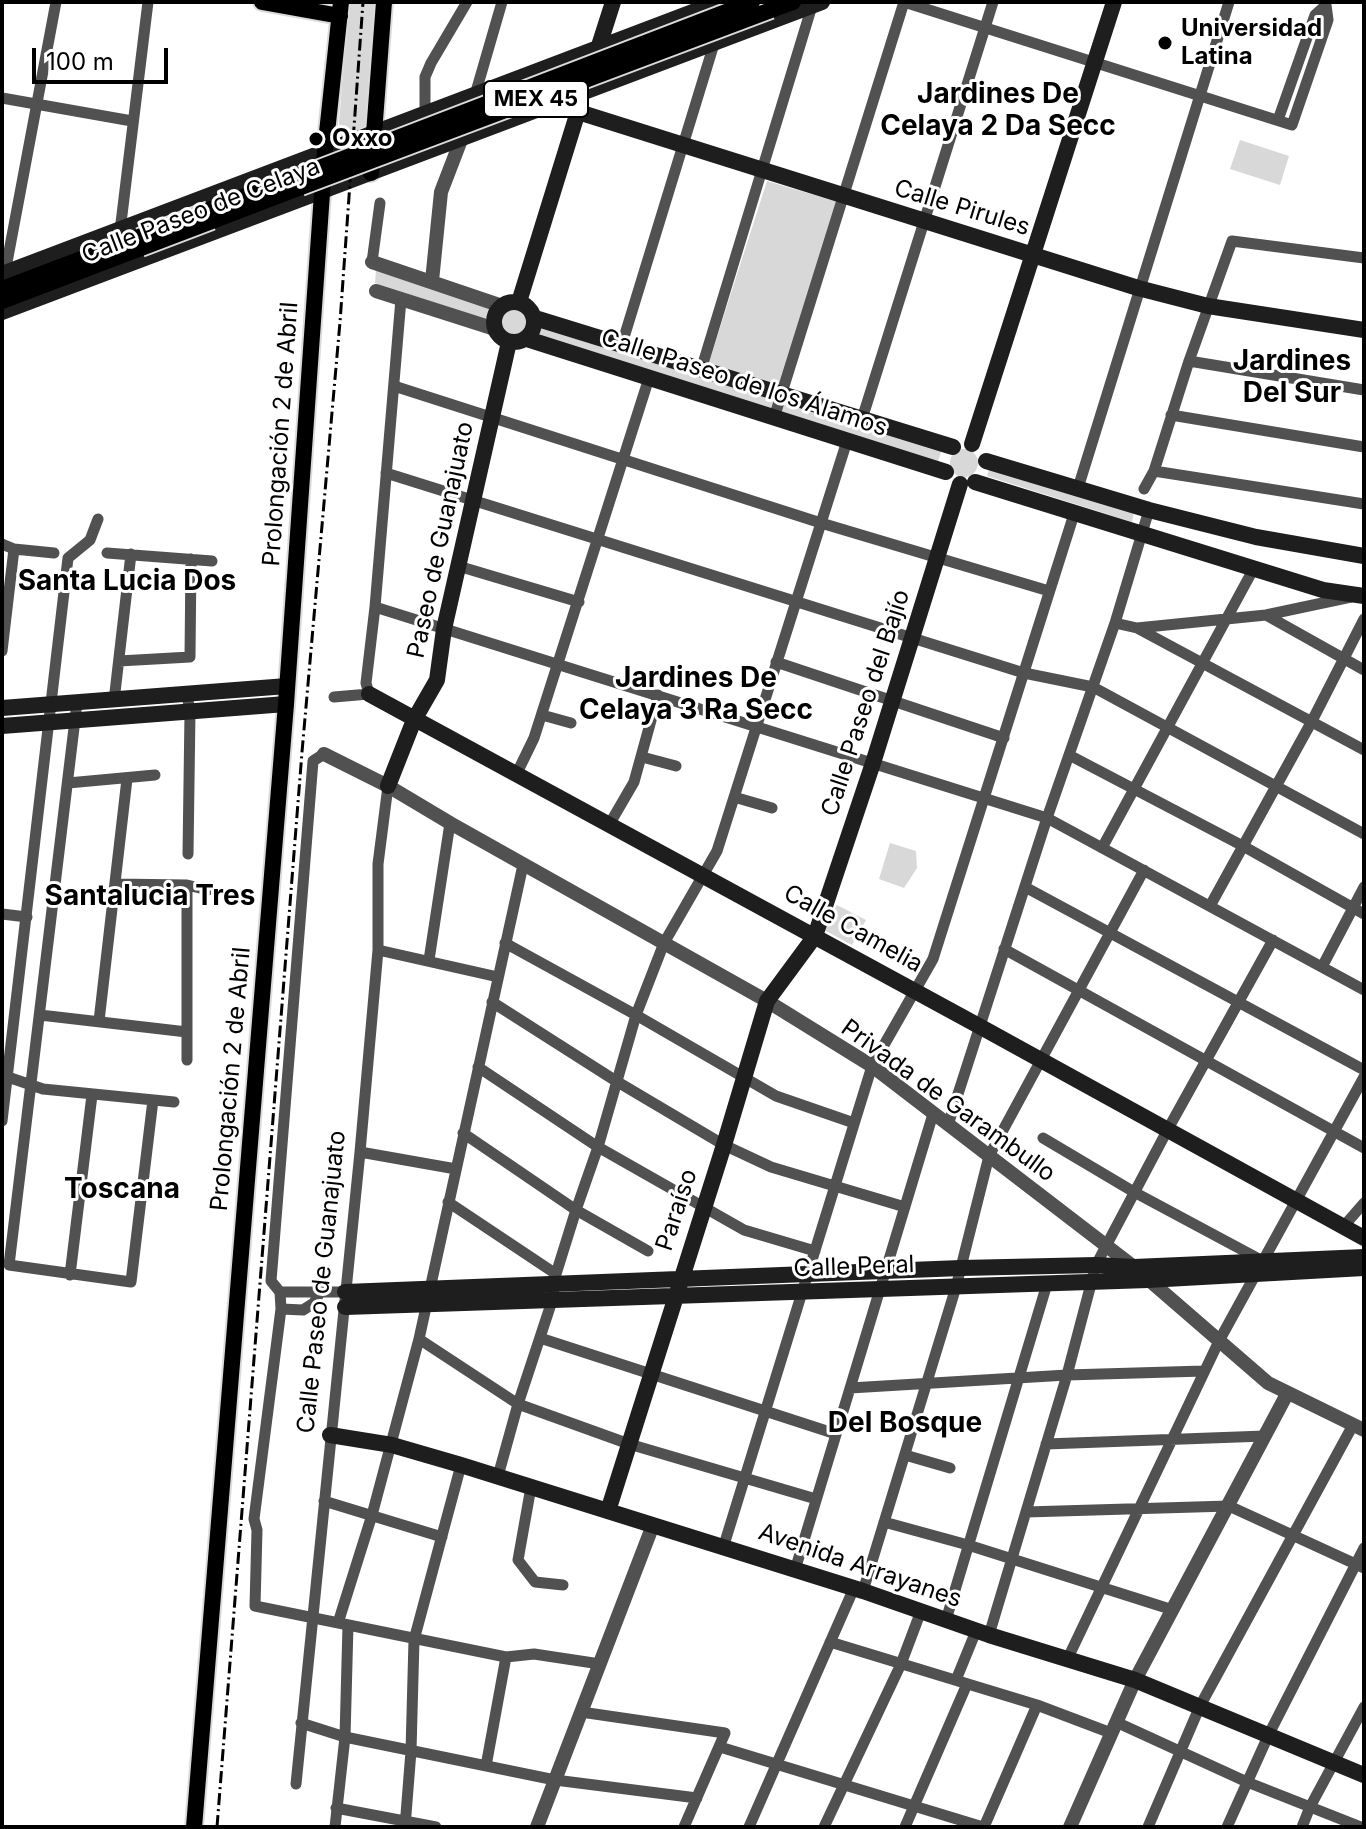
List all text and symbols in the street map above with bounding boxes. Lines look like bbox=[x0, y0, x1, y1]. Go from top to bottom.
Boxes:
place label: Universidad Latina bbox=[1181, 15, 1322, 71]
scale bar bbox=[36, 32, 172, 82]
marker: Universidad Latina bbox=[1156, 34, 1174, 52]
text: 100 m bbox=[46, 47, 114, 76]
district label: Jardines De Celaya 2 Da Secc bbox=[880, 78, 1116, 144]
road number: MEX 45 bbox=[484, 81, 588, 117]
place label: Oxxo bbox=[332, 125, 393, 153]
marker: Oxxo bbox=[307, 130, 325, 148]
street label: Calle Paseo de Celaya bbox=[78, 152, 324, 270]
street label: Calle Pirules bbox=[891, 174, 1033, 242]
street label: Prolongación 2 de Abril bbox=[257, 301, 305, 567]
street label: Calle Paseo de los Álamos bbox=[597, 323, 891, 443]
district label: Jardines Del Sur bbox=[1233, 345, 1351, 411]
street label: Paseo de Guanajuato bbox=[402, 419, 480, 661]
district label: Santa Lucia Dos bbox=[18, 565, 236, 599]
street label: Calle Paseo del Bajío bbox=[816, 586, 916, 820]
district label: Jardines De Celaya 3 Ra Secc bbox=[579, 662, 813, 728]
street label: Calle Camelia bbox=[778, 879, 928, 979]
district label: Santalucia Tres bbox=[45, 880, 255, 914]
street label: Prolongación 2 de Abril bbox=[205, 946, 257, 1212]
street label: Privada de Garambullo bbox=[835, 1014, 1061, 1188]
street label: Calle Paseo de Guanajuato bbox=[292, 1129, 352, 1435]
street label: Paraíso bbox=[650, 1166, 704, 1254]
district label: Toscana bbox=[64, 1173, 180, 1207]
street label: Calle Peral bbox=[793, 1250, 915, 1284]
district label: Del Bosque bbox=[828, 1407, 982, 1441]
street label: Avenida Arrayanes bbox=[755, 1518, 965, 1614]

